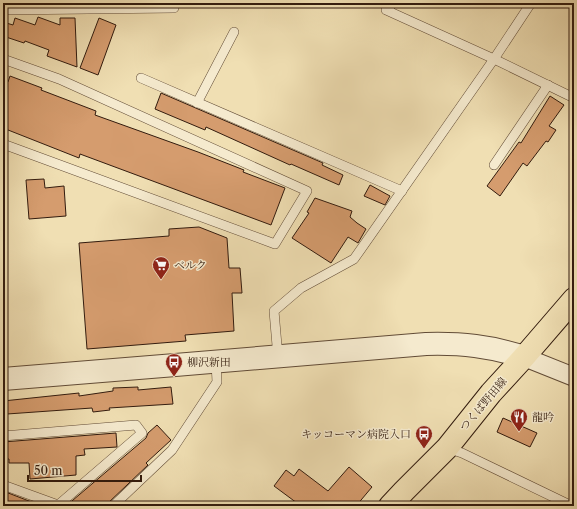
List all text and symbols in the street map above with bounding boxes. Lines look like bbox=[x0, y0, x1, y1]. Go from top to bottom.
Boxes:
supermarket icon: ベルク bbox=[151, 255, 171, 280]
place label: ベルク bbox=[174, 258, 207, 272]
bus stop icon: 柳沢新田 bbox=[164, 352, 184, 377]
place label: 柳沢新田 bbox=[187, 355, 231, 369]
street label: つくば野田線 bbox=[456, 374, 510, 434]
restaurant icon: 龍吟 bbox=[509, 407, 529, 432]
place label: 龍吟 bbox=[532, 410, 554, 424]
bus stop icon: キッコーマン病院入口 bbox=[414, 424, 434, 449]
place label: キッコーマン病院入口 bbox=[301, 427, 411, 441]
scale bar bbox=[28, 457, 141, 483]
text: 50 m bbox=[34, 463, 63, 478]

